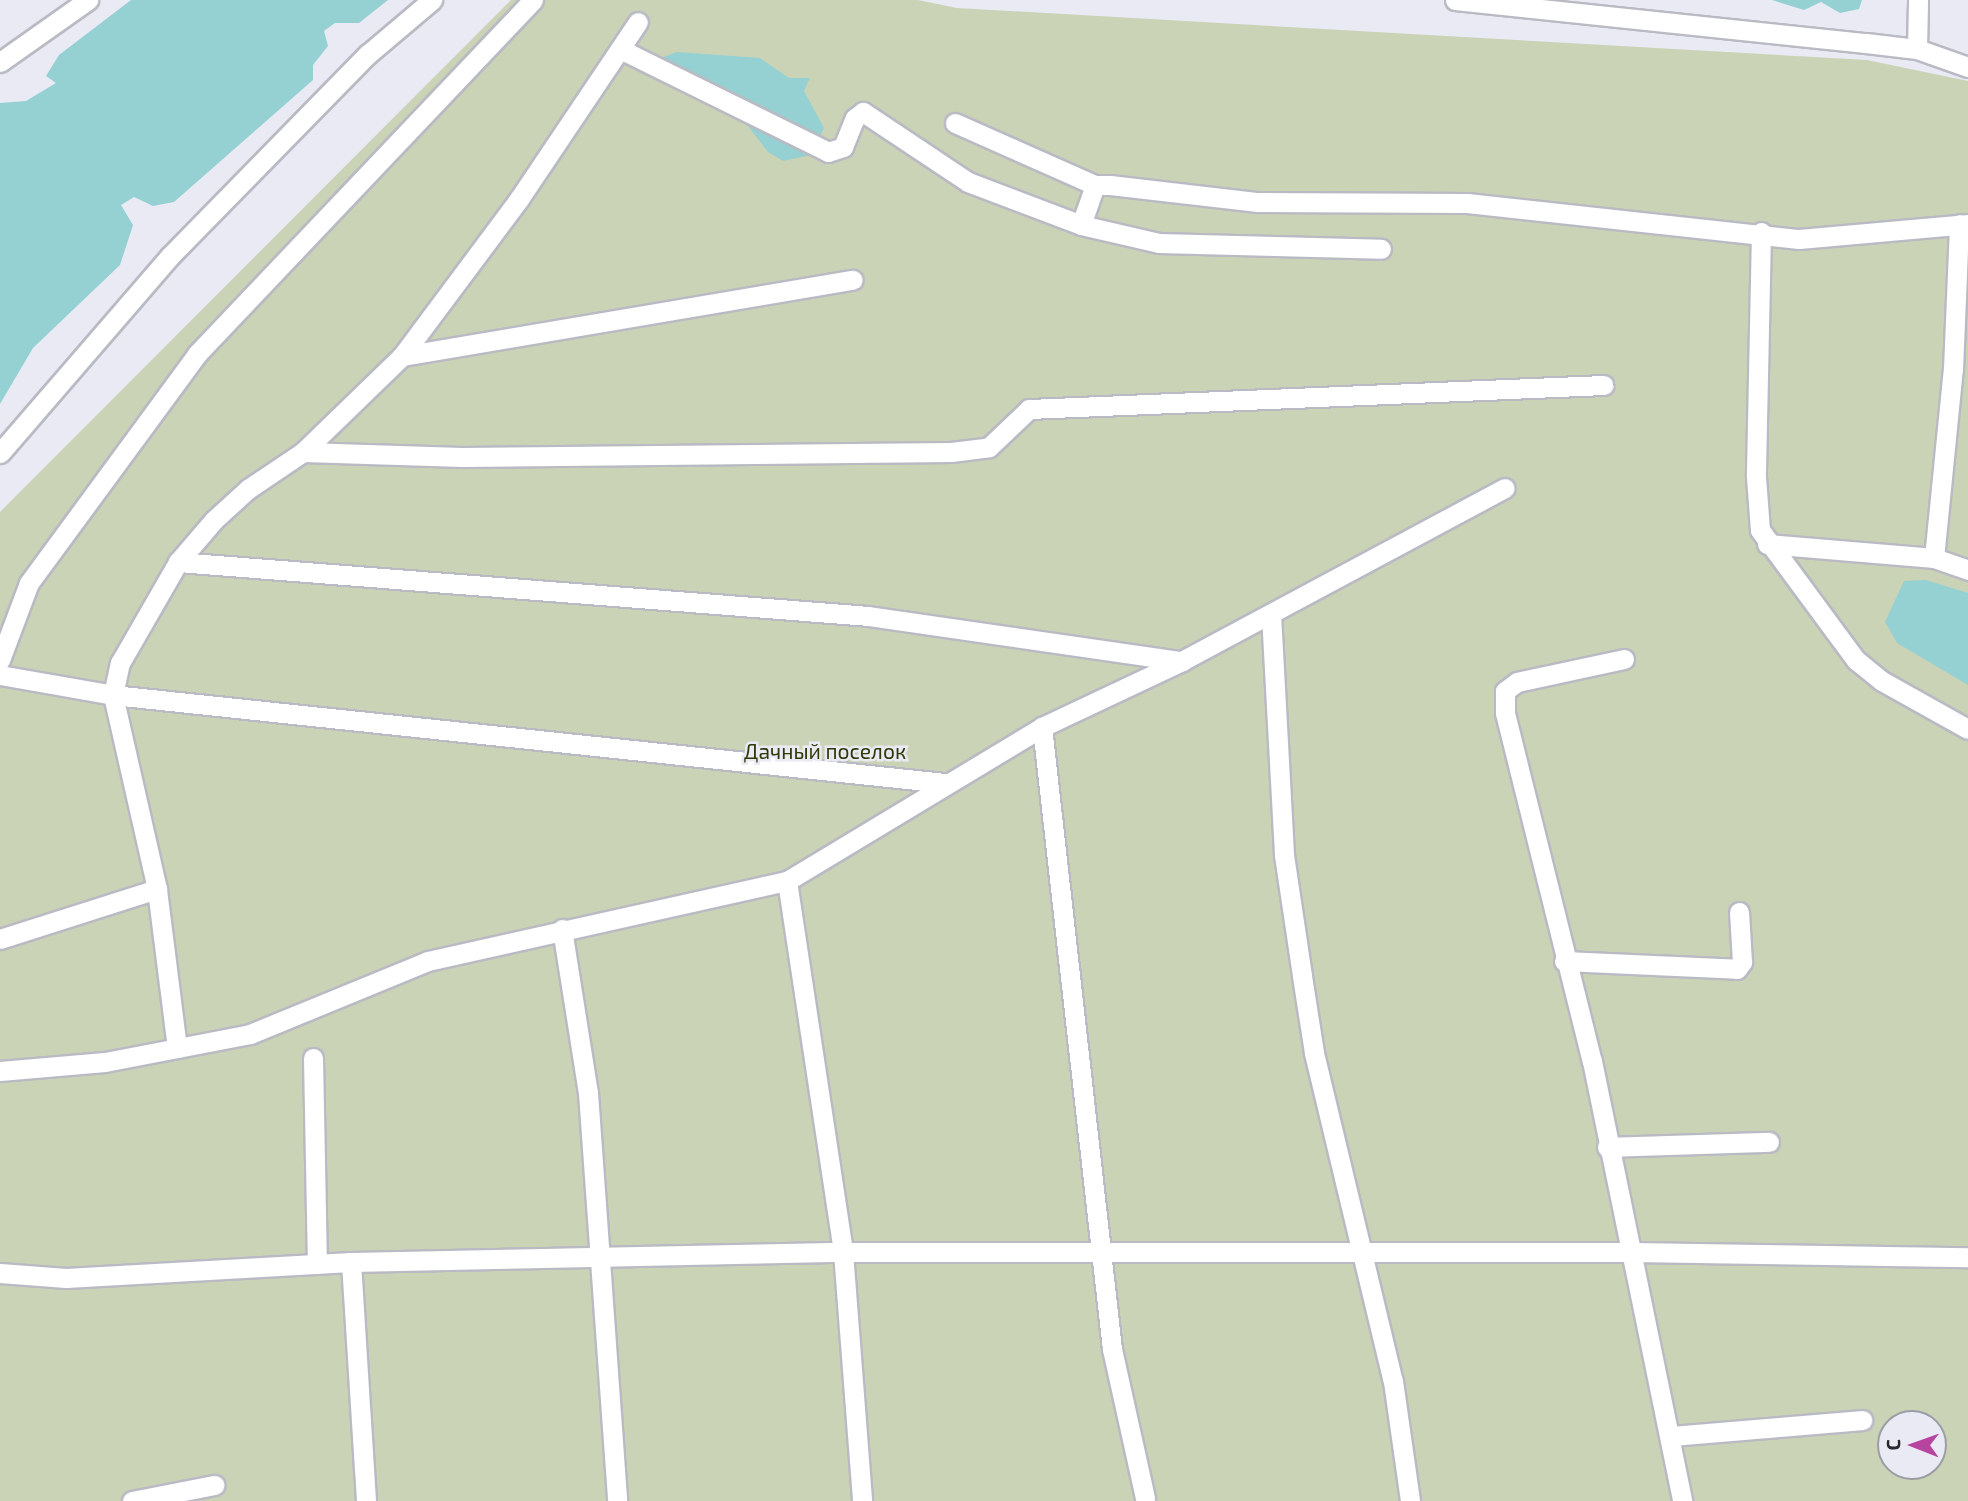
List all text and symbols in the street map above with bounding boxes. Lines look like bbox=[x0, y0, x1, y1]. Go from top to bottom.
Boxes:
park label: Дачный поселок bbox=[744, 738, 906, 764]
north arrow bbox=[1877, 1410, 1947, 1480]
text: С bbox=[1881, 1439, 1904, 1450]

